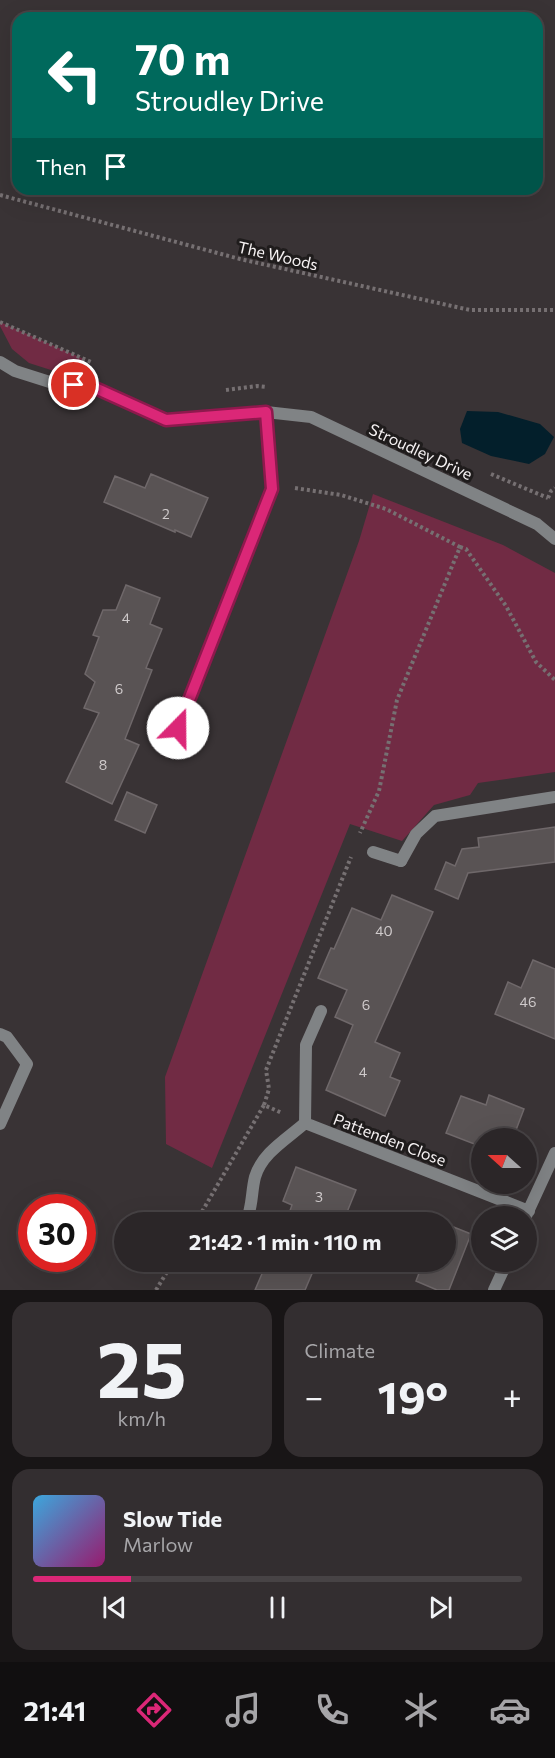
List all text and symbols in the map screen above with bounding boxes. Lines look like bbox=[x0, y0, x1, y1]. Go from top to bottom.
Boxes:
text: 70 m bbox=[135, 32, 230, 84]
icon: left bbox=[36, 36, 114, 114]
text: Stroudley Drive bbox=[135, 84, 324, 117]
icon: arrive bbox=[99, 150, 132, 183]
text: Then bbox=[36, 153, 87, 180]
street label: The Woods bbox=[236, 237, 320, 273]
pin bbox=[48, 359, 99, 410]
icon: arrive bbox=[57, 368, 90, 401]
street label: Stroudley Drive bbox=[366, 419, 476, 483]
house number: 2 bbox=[162, 505, 170, 522]
house number: 4 bbox=[122, 609, 131, 626]
house number: 6 bbox=[115, 680, 123, 697]
position arrow bbox=[146, 696, 210, 760]
house number: 8 bbox=[99, 756, 107, 773]
house number: 40 bbox=[375, 922, 393, 939]
house number: 46 bbox=[520, 993, 536, 1010]
house number: 6 bbox=[362, 996, 370, 1013]
house number: 4 bbox=[359, 1063, 368, 1080]
street label: Pattenden Close bbox=[331, 1109, 449, 1169]
north arrow bbox=[471, 1128, 537, 1194]
map controls bbox=[471, 1128, 537, 1272]
house number: 3 bbox=[315, 1188, 323, 1205]
speed limit sign: 30 bbox=[18, 1194, 96, 1272]
button: layers bbox=[471, 1206, 537, 1272]
text: 21:42 · 1 min · 110 m bbox=[189, 1228, 381, 1255]
text: 25 bbox=[97, 1319, 187, 1414]
text: Climate bbox=[305, 1338, 375, 1362]
text: 19° bbox=[378, 1368, 448, 1423]
text: − bbox=[305, 1375, 323, 1416]
text: + bbox=[503, 1375, 522, 1416]
text: km/h bbox=[117, 1406, 166, 1430]
text: Slow Tide bbox=[123, 1505, 222, 1532]
text: Marlow bbox=[123, 1532, 193, 1556]
icon: previous bbox=[98, 1591, 131, 1624]
icon: pause bbox=[261, 1591, 294, 1624]
icon: next bbox=[424, 1591, 457, 1624]
icon: directions bbox=[133, 1689, 175, 1731]
icon: music bbox=[222, 1689, 264, 1731]
icon: phone bbox=[311, 1689, 353, 1731]
icon: climate bbox=[400, 1689, 442, 1731]
icon: car bbox=[489, 1689, 531, 1731]
text: 21:41 bbox=[24, 1694, 86, 1727]

